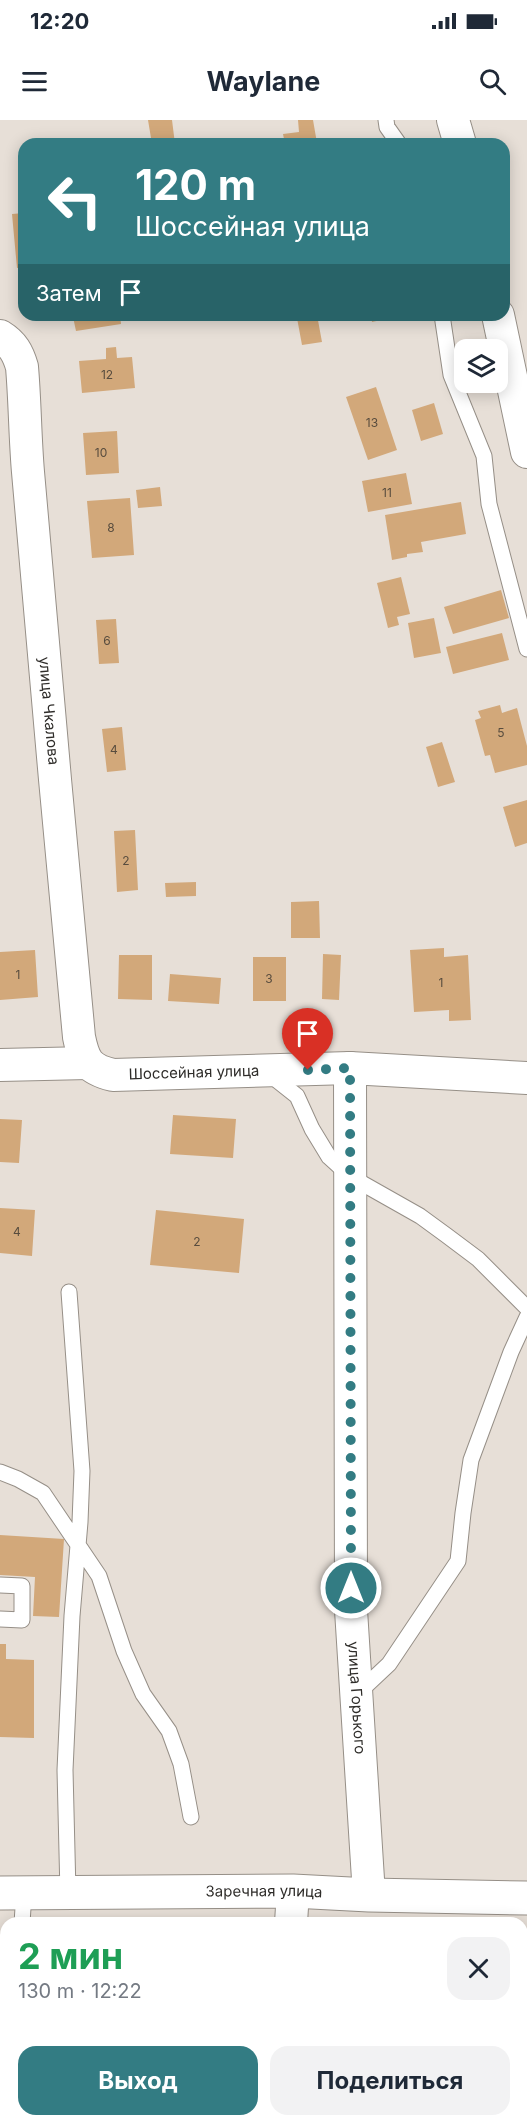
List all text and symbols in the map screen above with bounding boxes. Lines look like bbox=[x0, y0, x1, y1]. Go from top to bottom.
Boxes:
text: 12:20 bbox=[30, 8, 89, 34]
icon: menu bbox=[18, 65, 51, 98]
text: Waylane bbox=[207, 65, 320, 98]
icon: search bbox=[476, 65, 509, 98]
text: 120 m bbox=[135, 159, 256, 210]
icon: left bbox=[36, 162, 114, 240]
text: Шоссейная улица bbox=[135, 210, 370, 243]
icon: arrive bbox=[114, 276, 147, 309]
text: Затем bbox=[36, 280, 102, 306]
map controls bbox=[454, 339, 508, 393]
button: layers bbox=[454, 339, 508, 393]
house number: 12 bbox=[101, 367, 113, 382]
house number: 13 bbox=[366, 415, 378, 430]
house number: 10 bbox=[95, 445, 107, 460]
house number: 11 bbox=[382, 485, 392, 500]
house number: 8 bbox=[107, 520, 115, 535]
house number: 6 bbox=[103, 633, 111, 648]
street label: улица Чкалова bbox=[35, 656, 64, 766]
house number: 5 bbox=[497, 725, 505, 740]
house number: 4 bbox=[110, 742, 118, 757]
house number: 2 bbox=[122, 853, 130, 868]
house number: 1 bbox=[16, 967, 20, 982]
house number: 3 bbox=[265, 971, 273, 986]
house number: 1 bbox=[439, 975, 443, 990]
pin bbox=[282, 1008, 333, 1070]
icon: arrive bbox=[291, 1017, 324, 1050]
street label: Шоссейная улица bbox=[128, 1061, 259, 1084]
house number: 4 bbox=[13, 1224, 21, 1239]
house number: 2 bbox=[193, 1234, 201, 1249]
position arrow bbox=[319, 1556, 383, 1620]
street label: улица Горького bbox=[344, 1641, 370, 1755]
street label: Заречная улица bbox=[205, 1881, 323, 1902]
text: 2 мин bbox=[18, 1934, 123, 1978]
button: close bbox=[447, 1937, 510, 2000]
text: 130 m · 12:22 bbox=[18, 1979, 142, 2003]
button: Выход bbox=[18, 2046, 258, 2115]
button: Поделиться bbox=[270, 2046, 510, 2115]

